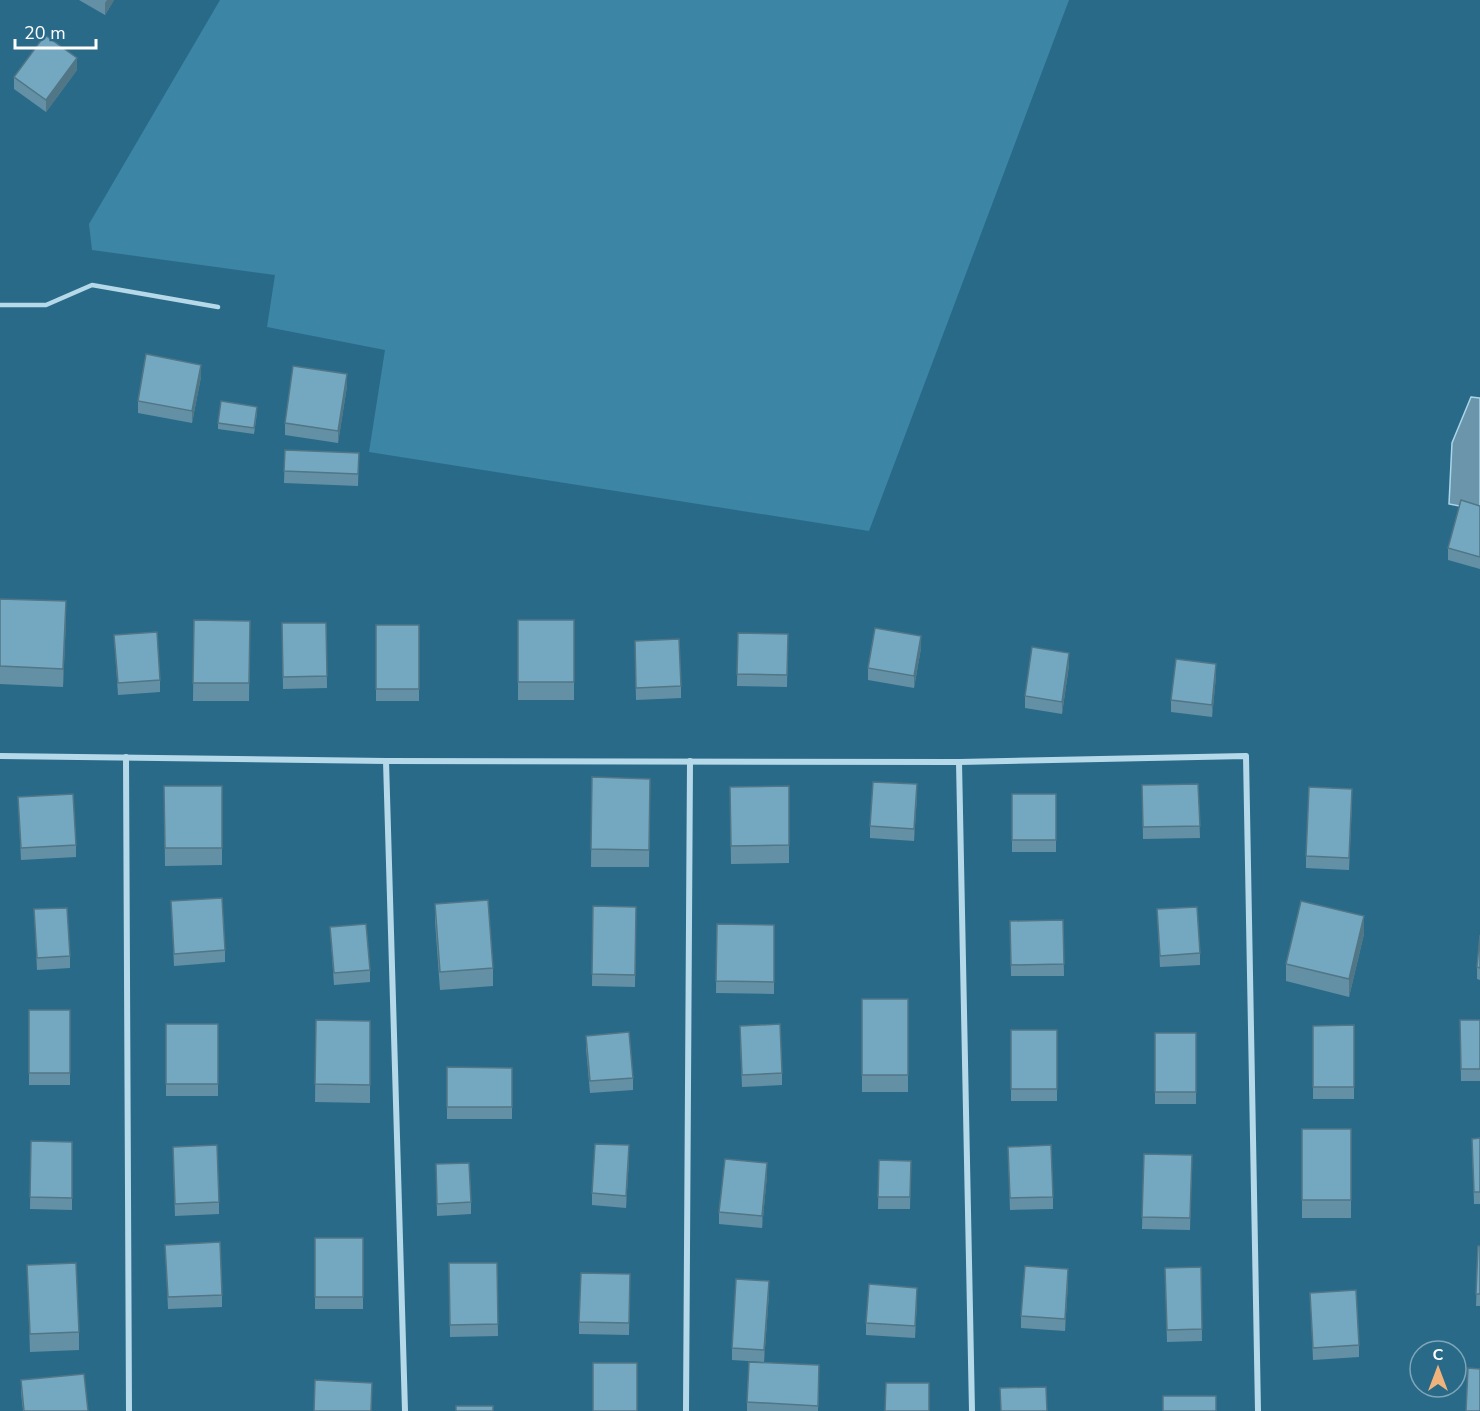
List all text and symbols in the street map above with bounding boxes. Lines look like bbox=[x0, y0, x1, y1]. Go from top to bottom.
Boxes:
scale bar bbox=[15, 12, 96, 50]
text: 20 m bbox=[24, 21, 66, 45]
north arrow bbox=[1408, 1339, 1468, 1399]
text: С bbox=[1433, 1344, 1444, 1366]

